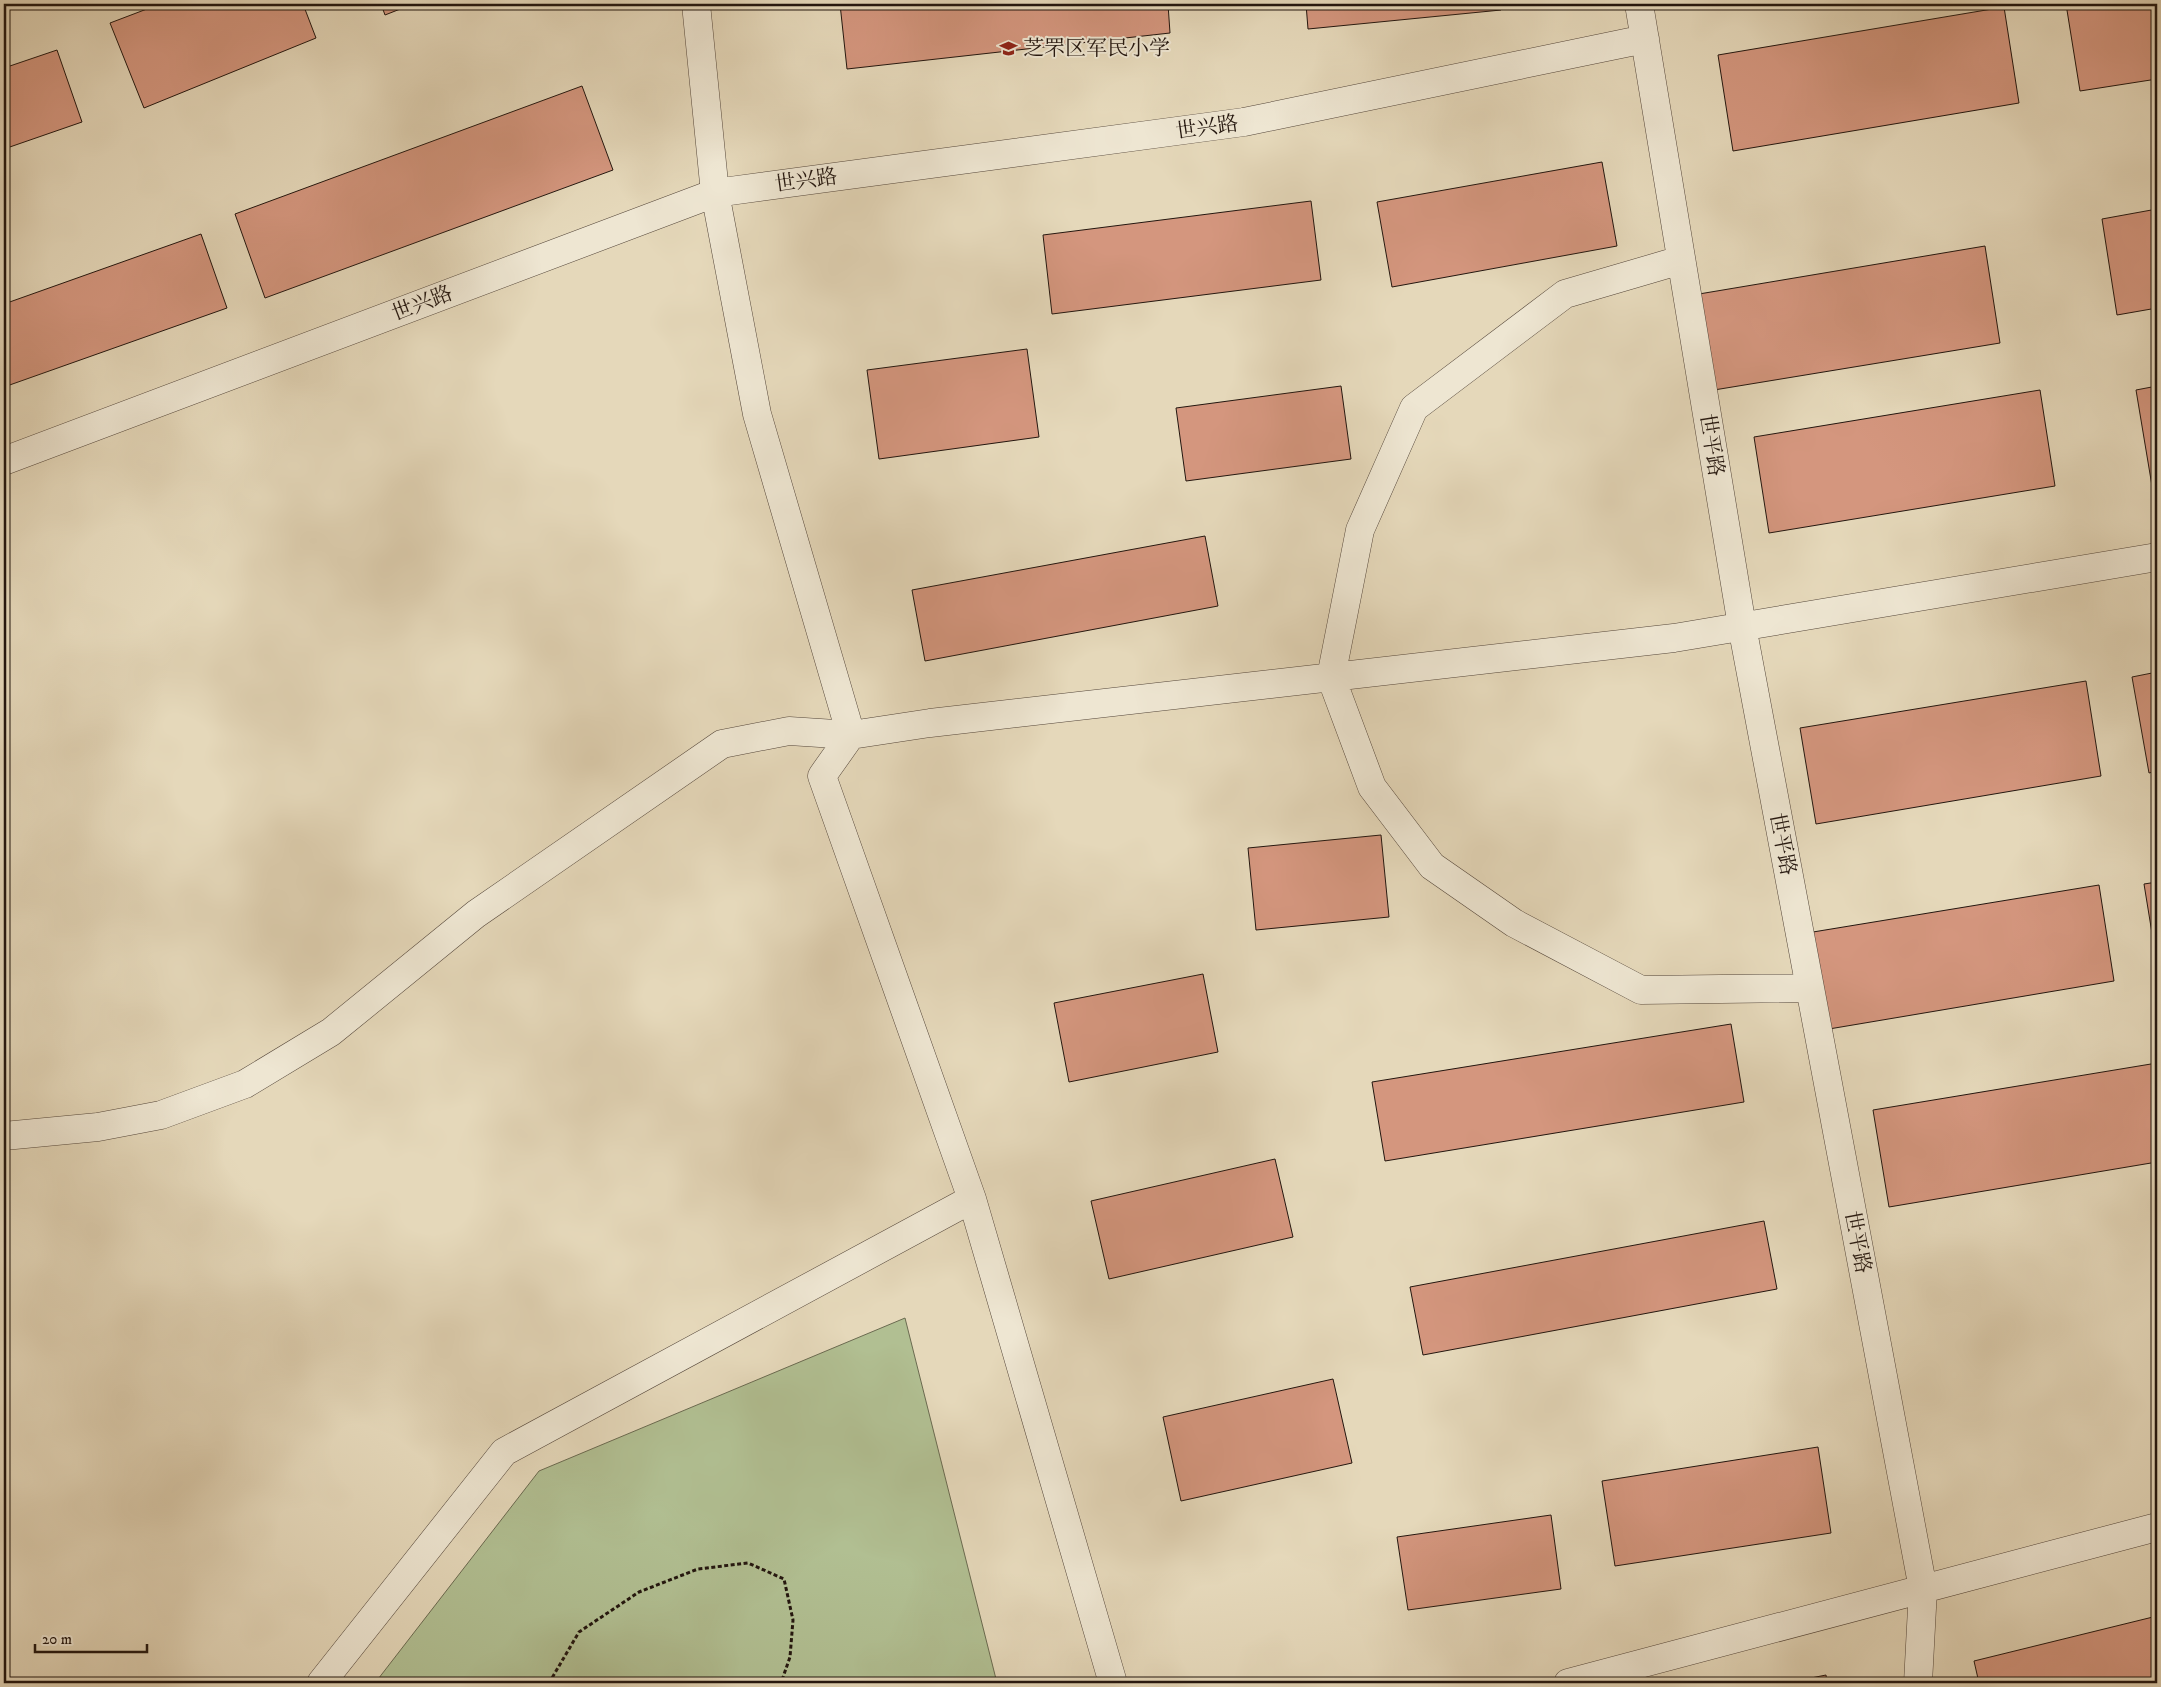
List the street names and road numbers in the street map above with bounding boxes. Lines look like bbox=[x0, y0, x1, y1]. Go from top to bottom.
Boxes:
street label: 世兴路 bbox=[1174, 111, 1240, 145]
street label: 世兴路 bbox=[773, 164, 839, 198]
street label: 世兴路 bbox=[388, 281, 456, 327]
street label: 世平路 bbox=[1693, 412, 1729, 478]
street label: 世平路 bbox=[1763, 811, 1801, 878]
street label: 世平路 bbox=[1838, 1209, 1876, 1276]

